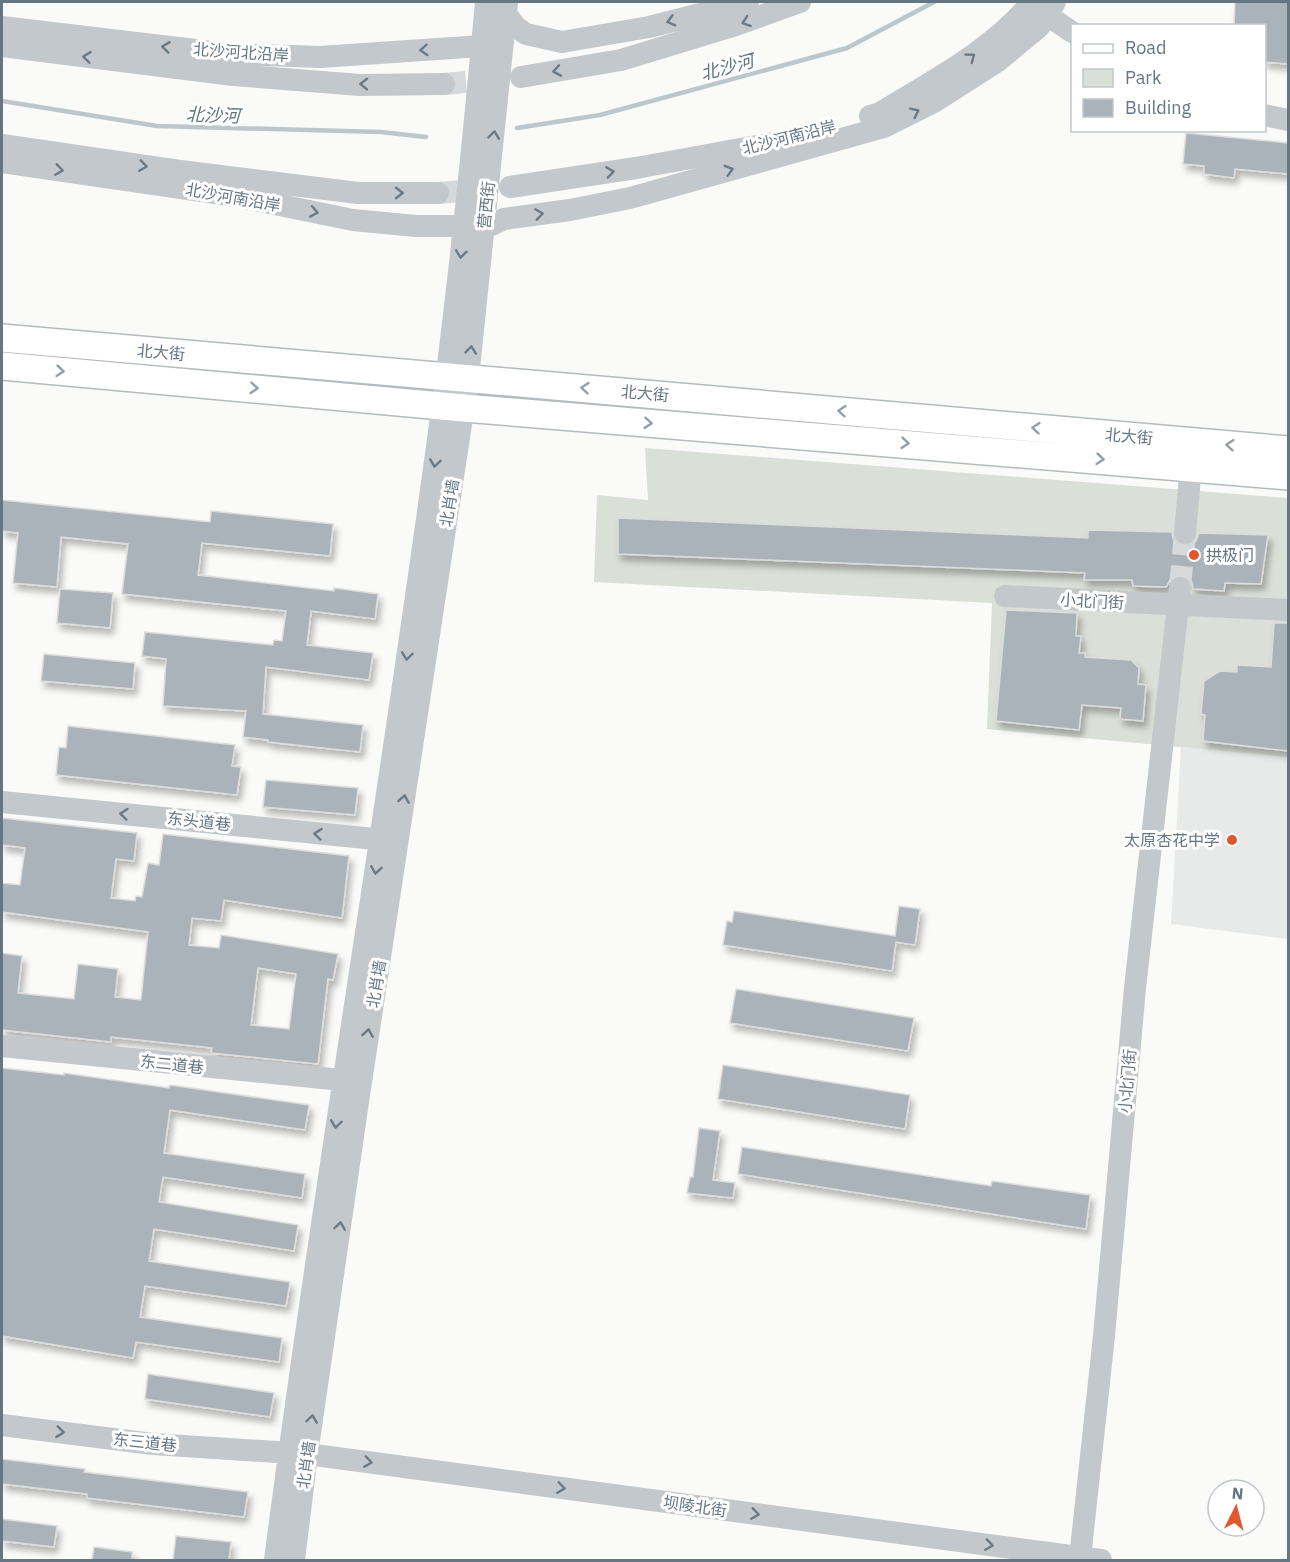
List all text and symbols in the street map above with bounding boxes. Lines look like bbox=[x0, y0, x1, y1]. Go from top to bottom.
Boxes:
one-way arrow bbox=[666, 14, 676, 27]
one-way arrow bbox=[741, 14, 751, 27]
legend bbox=[1071, 24, 1266, 132]
text: Road bbox=[1125, 36, 1166, 59]
street label: 北沙河北沿岸 bbox=[192, 39, 290, 65]
one-way arrow bbox=[162, 41, 171, 53]
one-way arrow bbox=[419, 43, 428, 56]
water label: 北沙河 bbox=[698, 48, 759, 85]
one-way arrow bbox=[82, 51, 91, 63]
one-way arrow bbox=[964, 53, 975, 64]
one-way arrow bbox=[553, 64, 562, 76]
text: Park bbox=[1125, 66, 1162, 89]
one-way arrow bbox=[360, 78, 369, 90]
text: Building bbox=[1125, 96, 1192, 119]
water label: 北沙河 bbox=[186, 103, 243, 128]
one-way arrow bbox=[908, 107, 919, 119]
street label: 北沙河南沿岸 bbox=[740, 116, 838, 158]
one-way arrow bbox=[487, 130, 500, 139]
one-way arrow bbox=[138, 159, 147, 171]
one-way arrow bbox=[55, 164, 64, 176]
one-way arrow bbox=[724, 164, 734, 177]
one-way arrow bbox=[605, 167, 614, 179]
street label: 北沙河南沿岸 bbox=[184, 179, 282, 215]
street label: 营西街 bbox=[474, 180, 498, 230]
one-way arrow bbox=[394, 187, 403, 199]
one-way arrow bbox=[309, 205, 319, 218]
one-way arrow bbox=[535, 208, 544, 221]
one-way arrow bbox=[455, 249, 468, 258]
street label: 北大街 bbox=[136, 340, 186, 364]
one-way arrow bbox=[464, 345, 477, 354]
one-way arrow bbox=[55, 364, 64, 377]
one-way arrow bbox=[249, 381, 259, 394]
street label: 北大街 bbox=[620, 381, 670, 405]
one-way arrow bbox=[580, 382, 589, 395]
one-way arrow bbox=[837, 405, 846, 418]
one-way arrow bbox=[643, 416, 653, 429]
one-way arrow bbox=[1031, 422, 1041, 435]
street label: 北大街 bbox=[1104, 424, 1154, 448]
one-way arrow bbox=[901, 437, 910, 450]
one-way arrow bbox=[1226, 439, 1235, 452]
one-way arrow bbox=[1095, 452, 1104, 465]
one-way arrow bbox=[429, 458, 441, 467]
street label: 北肖墙 bbox=[435, 478, 463, 528]
place label: 拱极门 bbox=[1206, 545, 1254, 565]
marker: 拱极门 bbox=[1187, 548, 1201, 562]
street label: 小北门街 bbox=[1060, 589, 1124, 613]
one-way arrow bbox=[402, 651, 414, 660]
one-way arrow bbox=[397, 794, 410, 804]
one-way arrow bbox=[120, 808, 129, 821]
street label: 东头道巷 bbox=[166, 808, 232, 834]
one-way arrow bbox=[314, 828, 323, 840]
place label: 太原杏花中学 bbox=[1124, 830, 1220, 850]
marker: 太原杏花中学 bbox=[1225, 833, 1239, 847]
one-way arrow bbox=[370, 864, 383, 874]
street label: 北肖墙 bbox=[362, 959, 390, 1009]
one-way arrow bbox=[362, 1029, 374, 1038]
street label: 小北门街 bbox=[1114, 1048, 1140, 1114]
street label: 东二道巷 bbox=[139, 1051, 205, 1077]
one-way arrow bbox=[330, 1120, 342, 1129]
one-way arrow bbox=[334, 1222, 346, 1231]
one-way arrow bbox=[306, 1415, 318, 1424]
one-way arrow bbox=[55, 1425, 64, 1438]
street label: 东三道巷 bbox=[112, 1429, 178, 1455]
street label: 北肖墙 bbox=[293, 1440, 319, 1490]
one-way arrow bbox=[363, 1456, 373, 1468]
north arrow bbox=[1206, 1478, 1266, 1538]
one-way arrow bbox=[557, 1481, 566, 1494]
text: N bbox=[1231, 1483, 1244, 1504]
street label: 坝陵北街 bbox=[662, 1492, 728, 1520]
one-way arrow bbox=[750, 1507, 759, 1520]
one-way arrow bbox=[985, 1539, 994, 1551]

